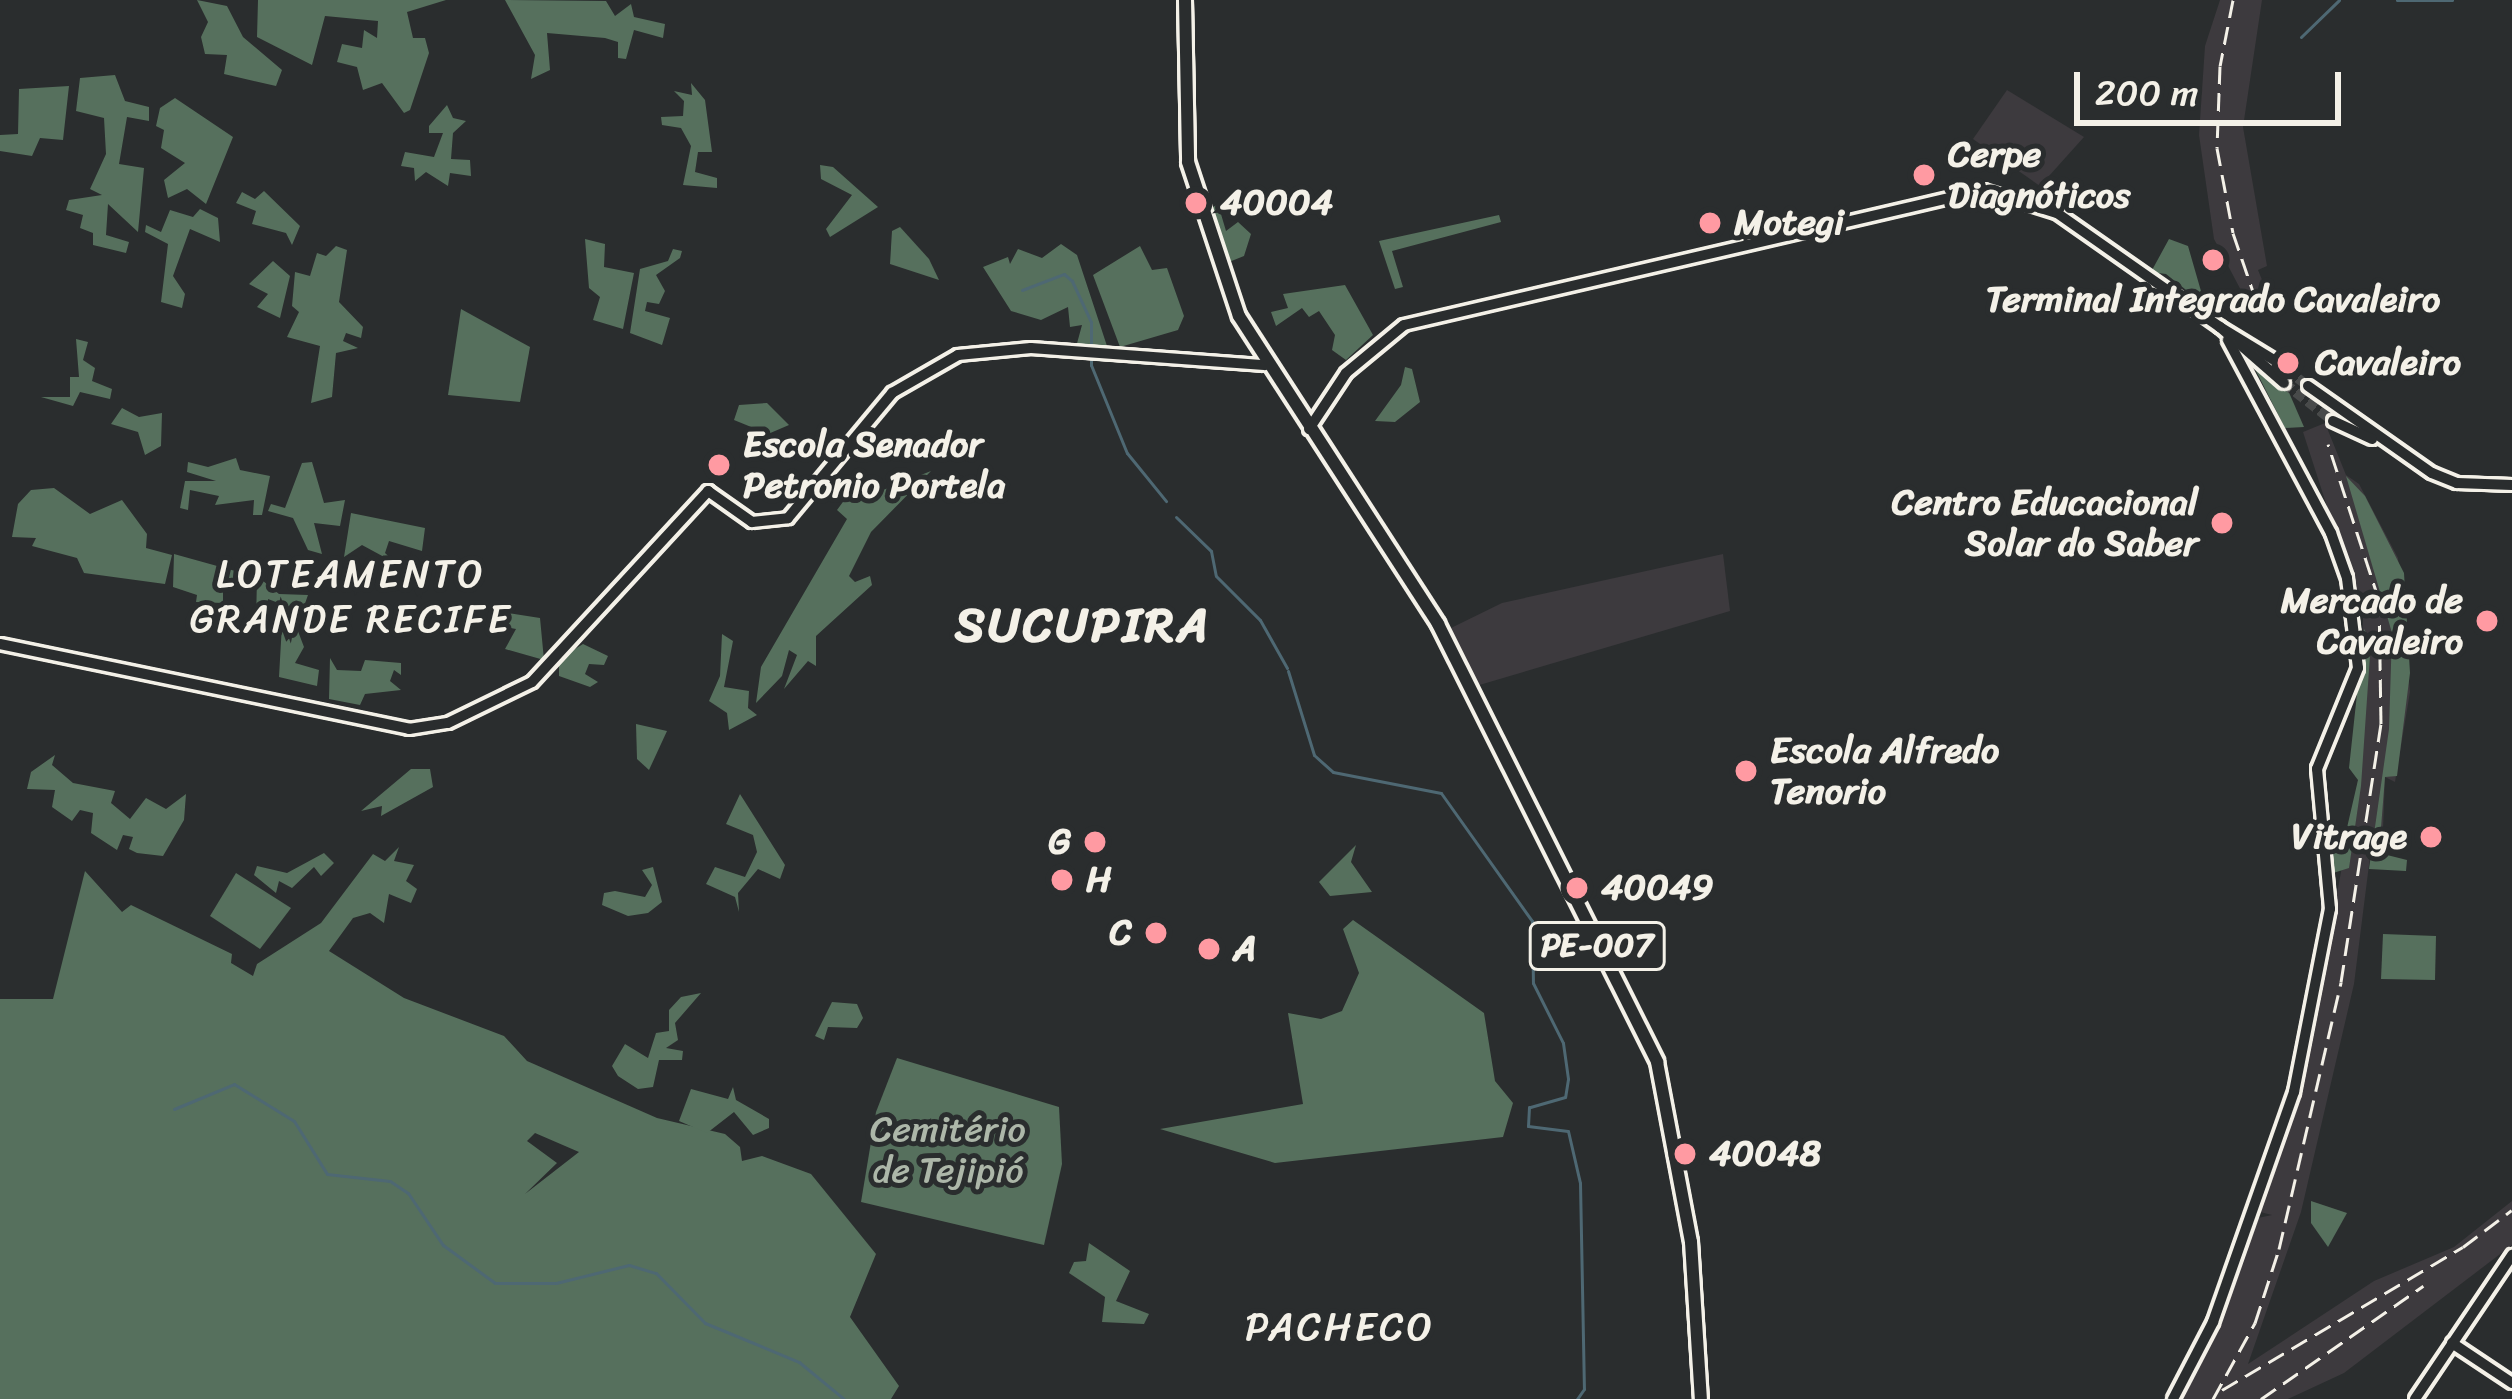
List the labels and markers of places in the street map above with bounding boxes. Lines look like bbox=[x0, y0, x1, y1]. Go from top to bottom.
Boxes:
place label: Cerpe Diagnóticos bbox=[1948, 132, 2131, 217]
marker: Cerpe Diagnóticos bbox=[1911, 162, 1937, 188]
place label: 40004 bbox=[1220, 181, 1333, 225]
marker: 40004 bbox=[1183, 190, 1209, 216]
place label: Motegi bbox=[1734, 201, 1844, 245]
marker: Motegi bbox=[1697, 210, 1723, 236]
marker: Terminal Integrado Cavaleiro bbox=[2200, 247, 2226, 273]
place label: Terminal Integrado Cavaleiro bbox=[1985, 278, 2441, 322]
place label: Cavaleiro bbox=[2315, 341, 2461, 385]
marker: Cavaleiro bbox=[2272, 347, 2304, 379]
place label: Escola Senador Petronio Portela bbox=[743, 422, 1007, 507]
marker: Escola Senador Petronio Portela bbox=[706, 452, 732, 478]
place label: Centro Educacional Solar do Saber bbox=[1891, 480, 2198, 565]
marker: Centro Educacional Solar do Saber bbox=[2209, 510, 2235, 536]
place label: Mercado de Cavaleiro bbox=[2281, 578, 2463, 663]
marker: Mercado de Cavaleiro bbox=[2474, 608, 2500, 634]
place label: Escola Alfredo Tenorio bbox=[1770, 728, 2001, 813]
marker: Escola Alfredo Tenorio bbox=[1733, 758, 1759, 784]
place label: Vitrage bbox=[2292, 815, 2407, 859]
place label: G bbox=[1049, 820, 1071, 864]
marker: Vitrage bbox=[2418, 824, 2444, 850]
marker: G bbox=[1082, 829, 1108, 855]
place label: H bbox=[1086, 858, 1111, 902]
place label: 40049 bbox=[1601, 866, 1714, 910]
marker: H bbox=[1049, 867, 1075, 893]
marker: 40049 bbox=[1564, 875, 1590, 901]
place label: C bbox=[1110, 911, 1132, 955]
marker: C bbox=[1143, 920, 1169, 946]
place label: A bbox=[1233, 927, 1257, 971]
marker: A bbox=[1196, 936, 1222, 962]
place label: 40048 bbox=[1709, 1132, 1821, 1176]
marker: 40048 bbox=[1672, 1141, 1698, 1167]

